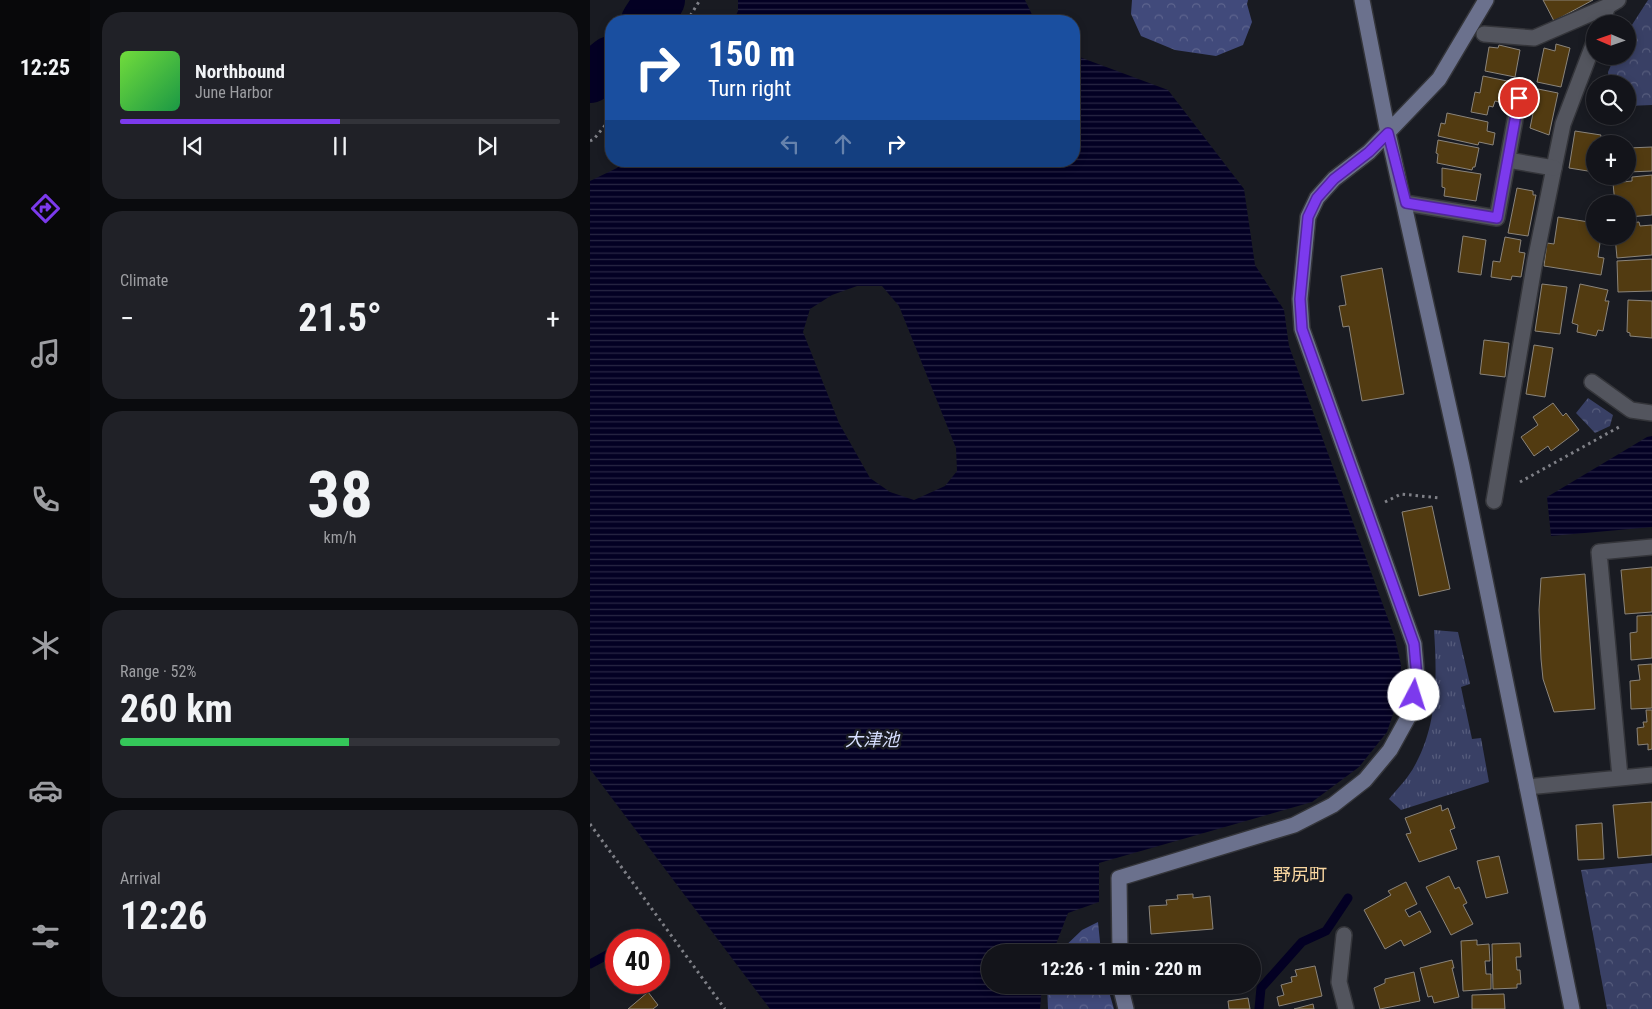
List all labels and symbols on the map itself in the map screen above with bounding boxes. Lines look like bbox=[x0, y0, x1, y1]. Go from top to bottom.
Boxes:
north arrow bbox=[1586, 15, 1636, 65]
pin bbox=[1498, 77, 1540, 119]
position arrow bbox=[1387, 668, 1439, 720]
water label: 大津池 bbox=[845, 729, 901, 750]
district label: 野尻町 bbox=[1273, 864, 1327, 885]
speed limit sign: 40 bbox=[605, 929, 670, 994]

